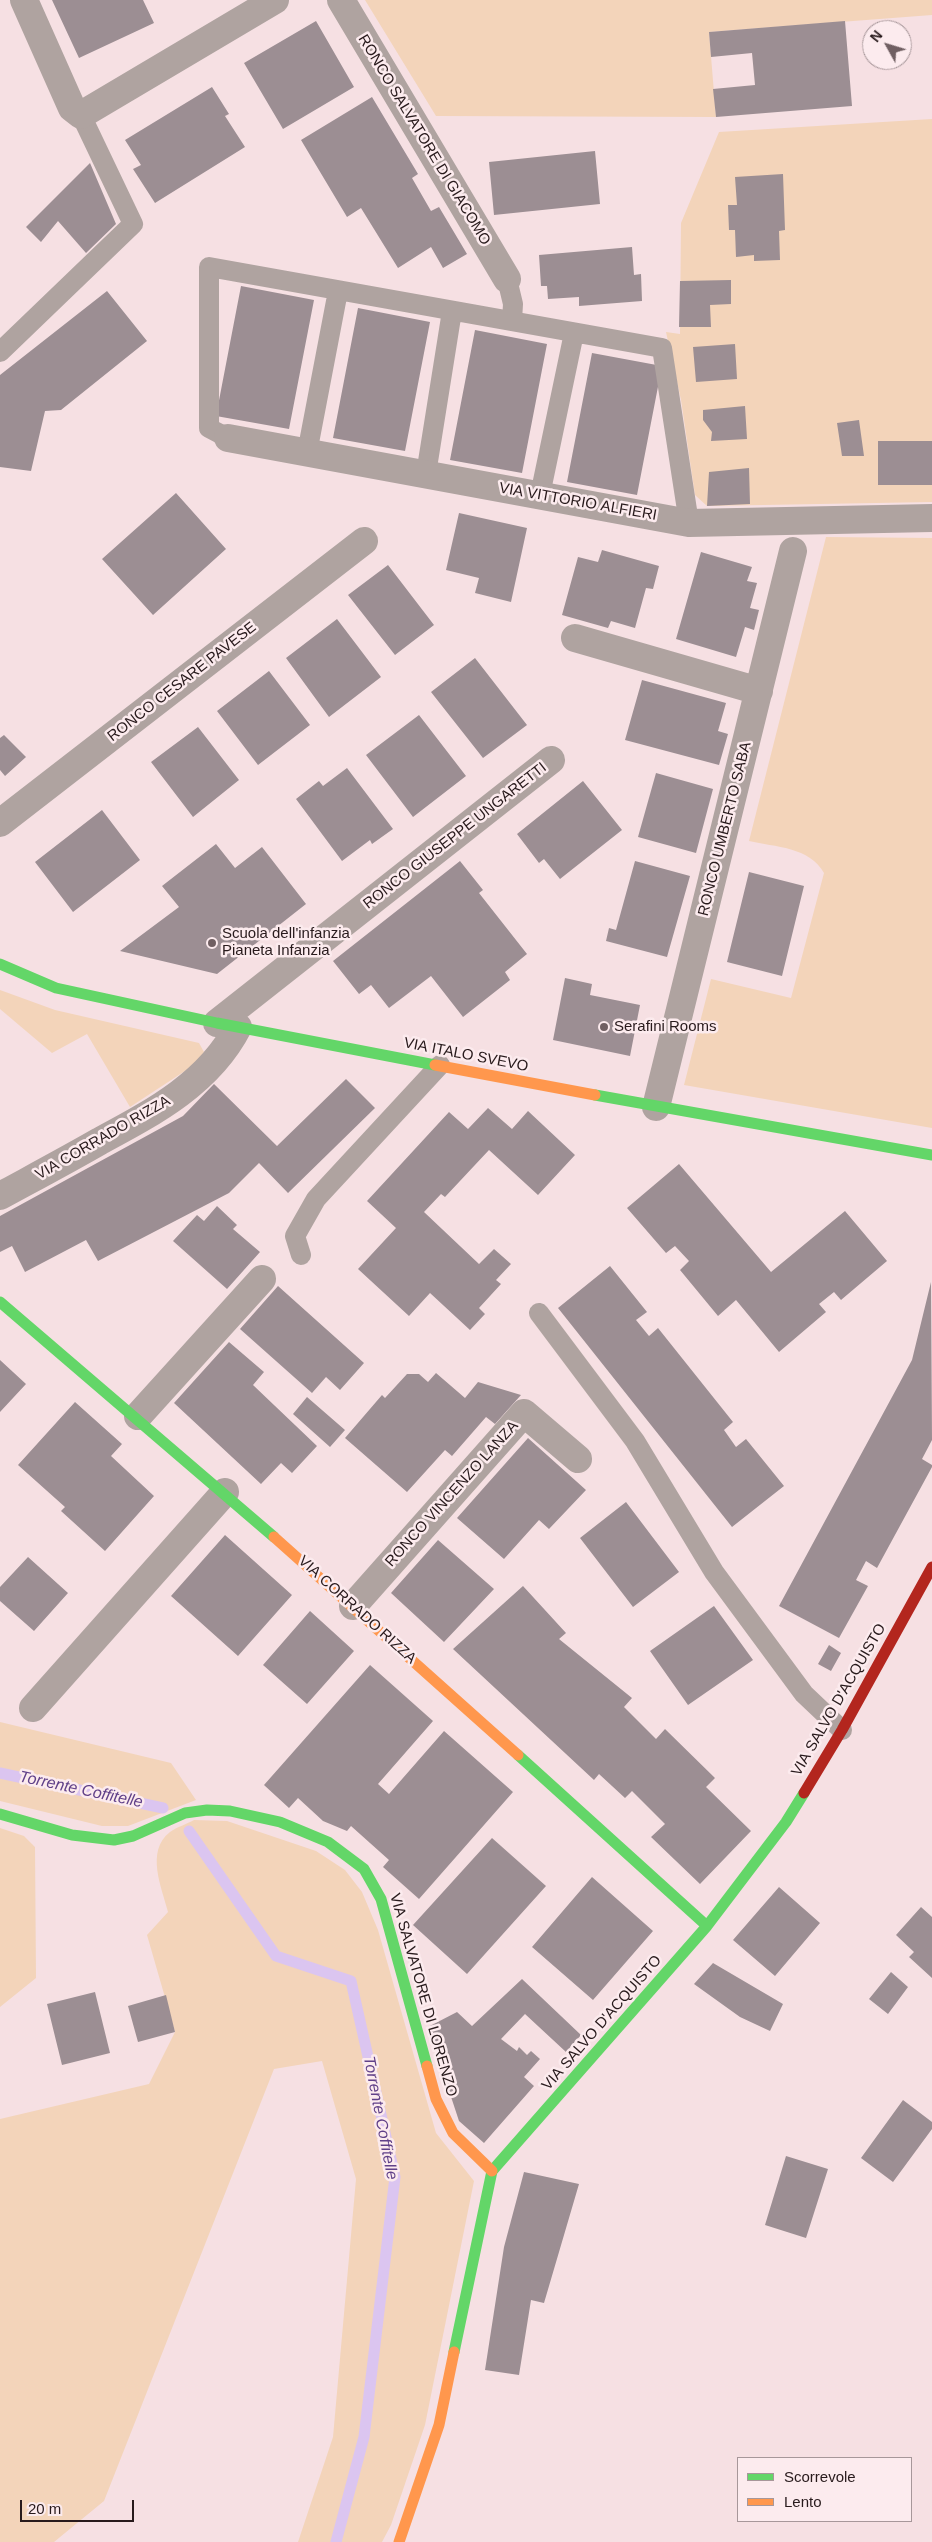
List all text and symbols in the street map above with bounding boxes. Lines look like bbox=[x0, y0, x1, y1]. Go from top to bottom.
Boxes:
north arrow bbox=[862, 20, 912, 70]
text: N bbox=[867, 27, 886, 45]
street label: RONCO SALVATORE DI GIACOMO bbox=[354, 32, 494, 248]
street label: VIA VITTORIO ALFIERI bbox=[498, 479, 658, 525]
street label: RONCO CESARE PAVESE bbox=[104, 618, 260, 746]
street label: RONCO UMBERTO SABA bbox=[695, 740, 755, 918]
street label: RONCO GIUSEPPE UNGARETTI bbox=[360, 759, 550, 913]
place label: Scuola dell'infanzia Pianeta Infanzia bbox=[222, 925, 350, 960]
marker: Scuola dell'infanzia Pianeta Infanzia bbox=[206, 937, 218, 949]
place label: Serafini Rooms bbox=[614, 1018, 717, 1036]
marker: Serafini Rooms bbox=[598, 1021, 610, 1033]
street label: VIA ITALO SVEVO bbox=[402, 1034, 530, 1076]
street label: VIA CORRADO RIZZA bbox=[32, 1092, 174, 1184]
street label: RONCO VINCENZO LANZA bbox=[382, 1417, 522, 1571]
street label: VIA CORRADO RIZZA bbox=[294, 1552, 420, 1668]
street label: VIA SALVO D'ACQUISTO bbox=[788, 1621, 890, 1779]
water label: Torrente Coffitelle bbox=[18, 1768, 144, 1812]
street label: VIA SALVATORE DI LORENZO bbox=[385, 1891, 461, 2099]
street label: VIA SALVO D'ACQUISTO bbox=[538, 1952, 666, 2094]
water label: Torrente Coffitelle bbox=[359, 2054, 401, 2182]
legend bbox=[737, 2457, 912, 2522]
text: Scorrevole bbox=[784, 2468, 856, 2485]
scale bar bbox=[22, 2490, 136, 2522]
text: Lento bbox=[784, 2493, 822, 2510]
text: 20 m bbox=[28, 2500, 61, 2517]

